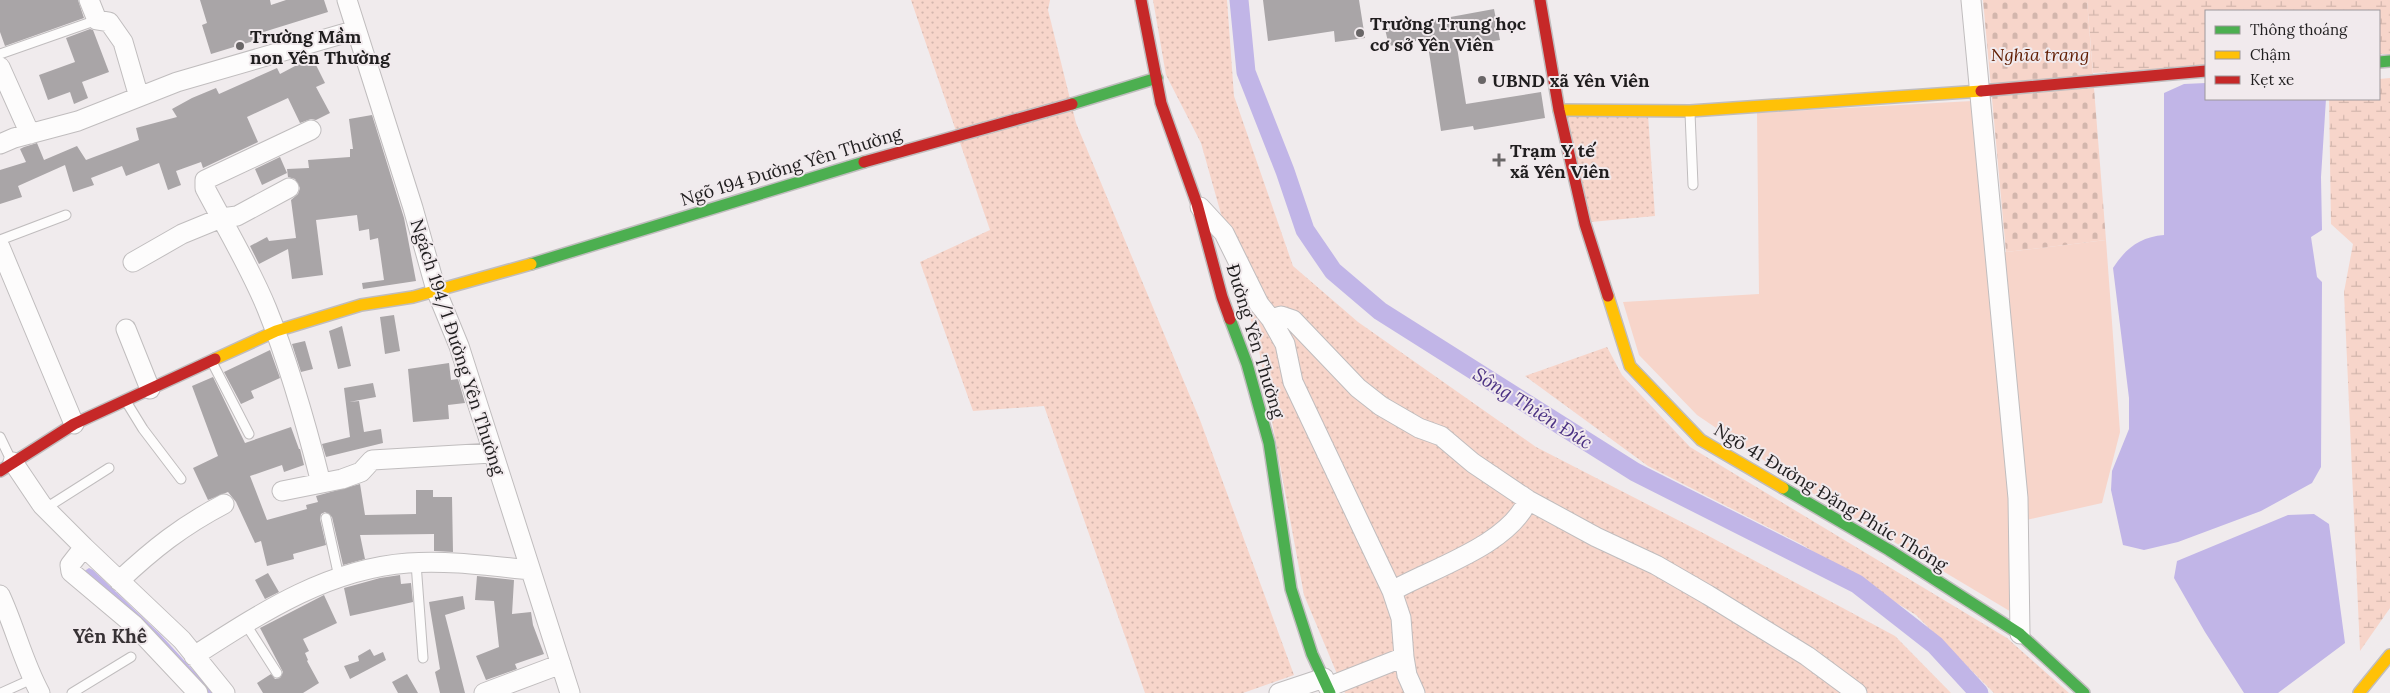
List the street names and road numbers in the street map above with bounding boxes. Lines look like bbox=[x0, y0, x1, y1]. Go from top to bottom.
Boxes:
street label: Ngõ 194 Đường Yên Thường bbox=[677, 121, 906, 211]
street label: Ngách 194/1 Đường Yên Thường bbox=[406, 216, 511, 479]
street label: Đường Yên Thường bbox=[1222, 261, 1291, 422]
street label: Ngõ 41 Đường Đặng Phúc Thông bbox=[1710, 418, 1953, 577]

